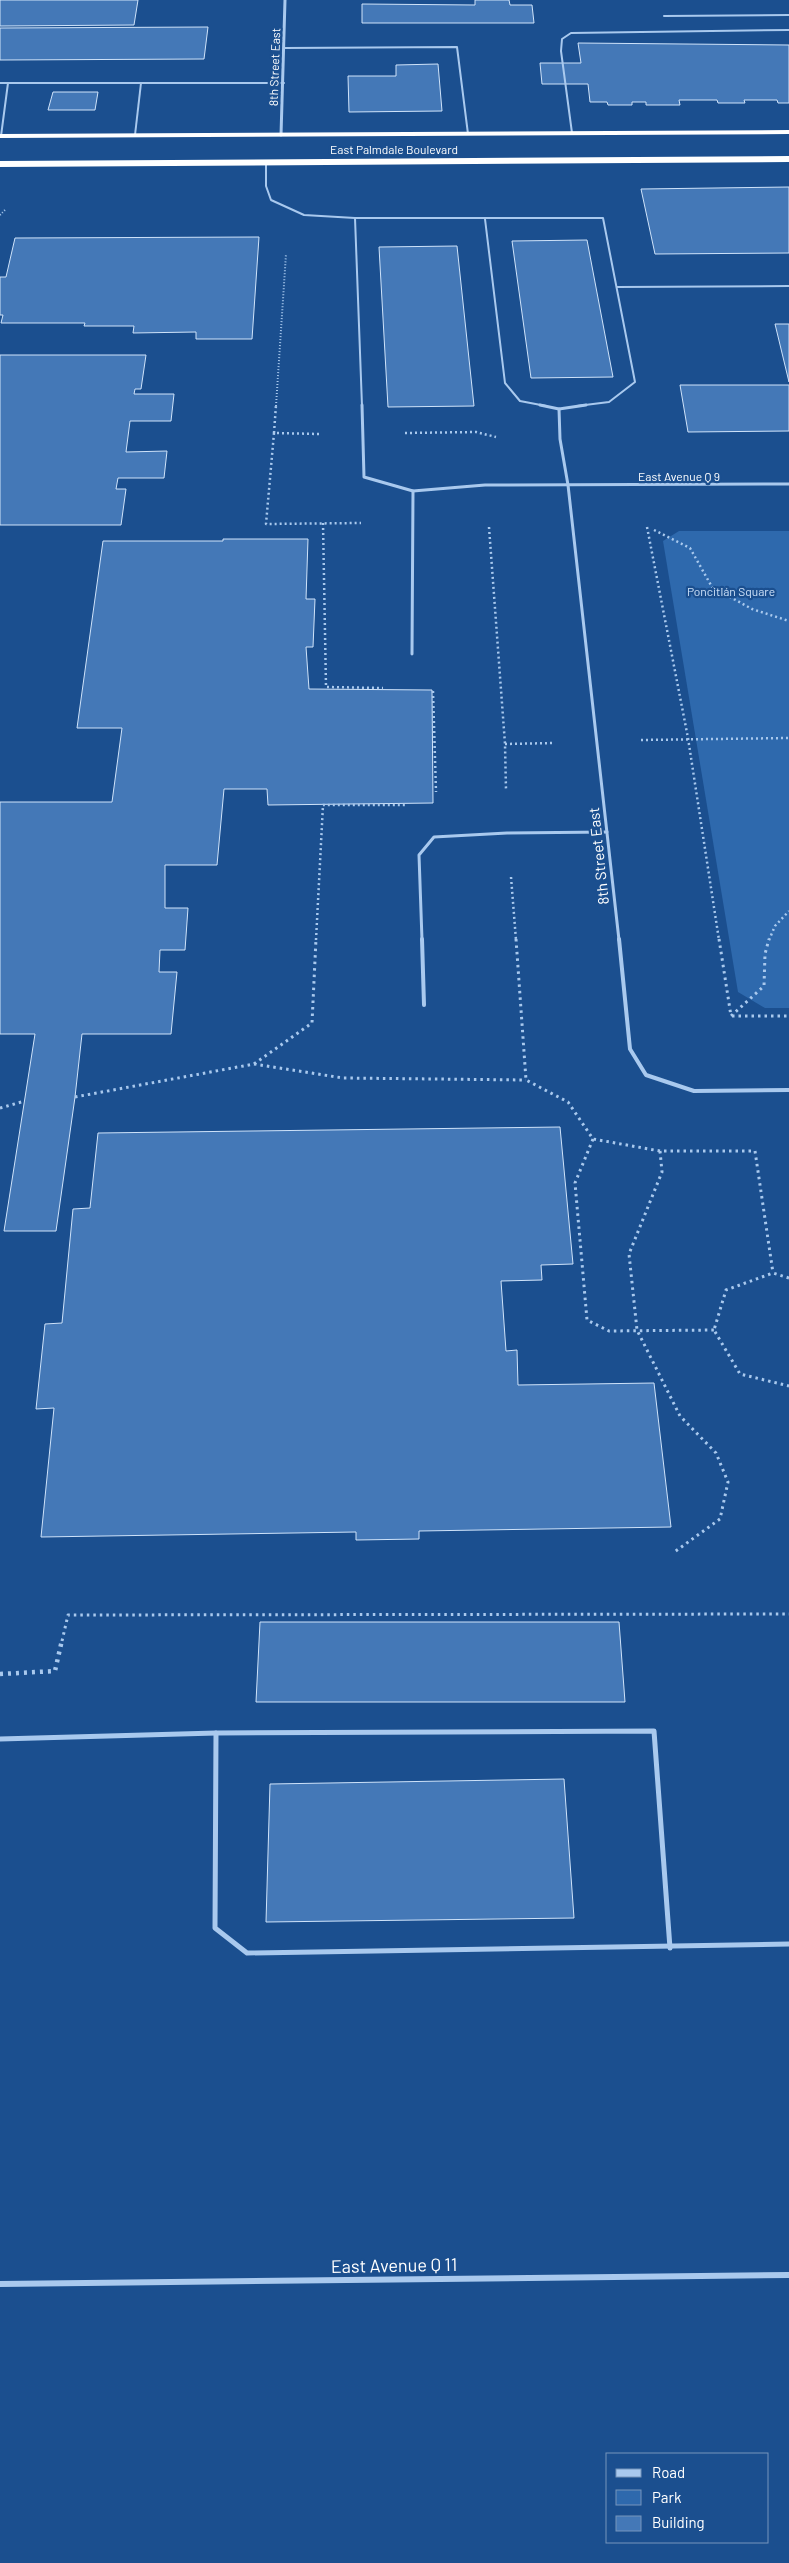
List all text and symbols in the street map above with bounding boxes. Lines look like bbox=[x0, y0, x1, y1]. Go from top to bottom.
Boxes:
street label: 8th Street East bbox=[266, 28, 282, 106]
street label: East Palmdale Boulevard bbox=[330, 142, 458, 156]
street label: East Avenue Q 9 bbox=[638, 469, 720, 483]
park label: Poncitlán Square bbox=[687, 584, 775, 598]
street label: 8th Street East bbox=[584, 806, 612, 906]
street label: East Avenue Q 11 bbox=[331, 2253, 457, 2277]
legend bbox=[606, 2453, 769, 2543]
text: Road bbox=[652, 2463, 685, 2481]
text: Park bbox=[652, 2488, 682, 2506]
text: Building bbox=[652, 2513, 705, 2531]

